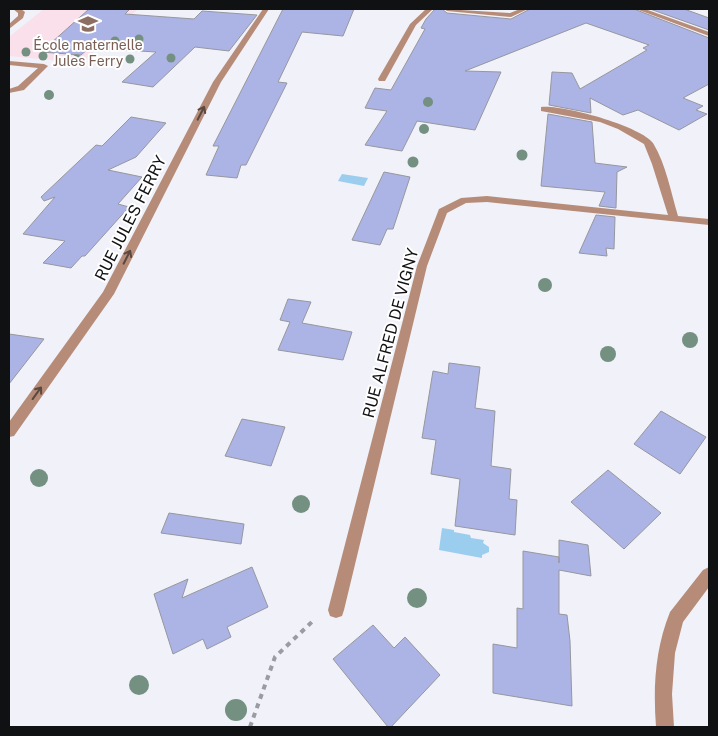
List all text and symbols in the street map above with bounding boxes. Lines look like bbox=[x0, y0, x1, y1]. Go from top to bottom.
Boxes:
school or university icon: École maternelle Jules Ferry bbox=[77, 13, 99, 35]
place label: École maternelle Jules Ferry bbox=[33, 36, 143, 69]
one-way arrow bbox=[197, 106, 206, 121]
street label: RUE JULES FERRY bbox=[91, 152, 170, 284]
street label: RUE ALFRED DE VIGNY bbox=[359, 246, 422, 420]
one-way arrow bbox=[122, 250, 132, 265]
one-way arrow bbox=[32, 386, 42, 400]

